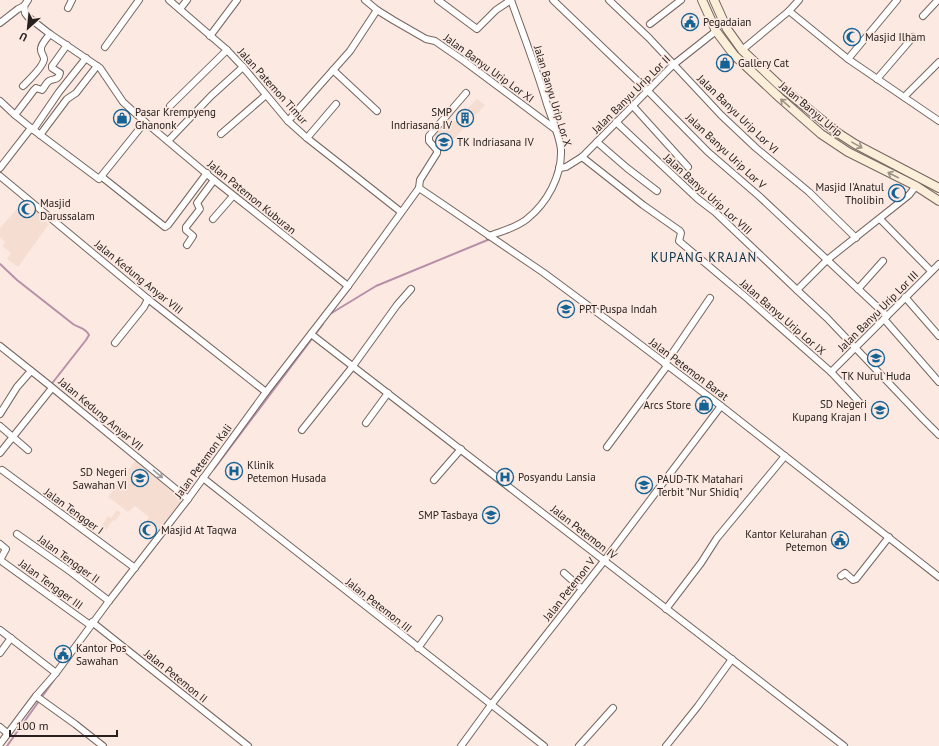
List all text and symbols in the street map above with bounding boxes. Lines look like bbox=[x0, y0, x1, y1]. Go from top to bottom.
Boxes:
north arrow bbox=[8, 8, 48, 48]
public building icon: Pegadaian bbox=[680, 12, 700, 32]
place label: Pegadaian bbox=[703, 15, 751, 29]
mosque icon: Masjid Ilham bbox=[842, 27, 862, 47]
text: U bbox=[17, 29, 30, 45]
street label: Jalan Banyu Urip Lor XI bbox=[440, 30, 537, 105]
place label: Masjid Ilham bbox=[865, 30, 925, 44]
street label: Jalan Banyu Urip Lor X bbox=[531, 43, 575, 148]
street label: Jalan Patemon Timur bbox=[234, 44, 311, 127]
street label: Jalan Banyu Urip Lor II bbox=[588, 52, 673, 137]
shop icon: Gallery Cat bbox=[715, 53, 735, 73]
place label: Gallery Cat bbox=[738, 56, 789, 70]
street label: Jalan Banyu Urip Lor VI bbox=[695, 72, 781, 156]
street label: Jalan Banyu Urip bbox=[776, 78, 845, 139]
one-way arrow bbox=[780, 99, 790, 108]
place label: Pasar Krempyeng Ghanonk bbox=[135, 105, 216, 132]
place label: SMP Indriasana IV bbox=[391, 105, 453, 132]
shop icon: Pasar Krempyeng Ghanonk bbox=[112, 108, 132, 128]
building icon: SMP Indriasana IV bbox=[455, 108, 475, 128]
street label: Jalan Banyu Urip Lor V bbox=[683, 110, 769, 192]
school or university icon: TK Indriasana IV bbox=[434, 132, 454, 152]
place label: TK Indriasana IV bbox=[457, 135, 534, 149]
one-way arrow bbox=[851, 141, 863, 149]
street label: Jalan Banyu Urip Lor VIII bbox=[660, 150, 755, 237]
street label: Jalan Patemon Kuburan bbox=[204, 156, 299, 237]
one-way arrow bbox=[887, 170, 899, 178]
place label: Masjid I'Anatul Tholibin bbox=[815, 180, 885, 207]
mosque icon: Masjid I'Anatul Tholibin bbox=[887, 183, 907, 203]
place label: Masjid Darussalam bbox=[40, 196, 95, 223]
mosque icon: Masjid Darussalam bbox=[17, 199, 37, 219]
street label: Jalan Kedung Anyar VIII bbox=[91, 236, 186, 317]
district label: KUPANG KRAJAN bbox=[651, 249, 757, 266]
street label: Jalan Banyu Urip Lor III bbox=[834, 268, 921, 355]
street label: Jalan Banyu Urip Lor IX bbox=[737, 275, 829, 358]
school or university icon: PPT Puspa Indah bbox=[556, 299, 576, 319]
place label: PPT Puspa Indah bbox=[579, 302, 657, 316]
street label: Jalan Petemon Barat bbox=[646, 334, 732, 403]
school or university icon: TK Nurul Huda bbox=[866, 348, 886, 368]
place label: TK Nurul Huda bbox=[841, 369, 911, 383]
street label: Jalan Kedung Anyar VII bbox=[55, 374, 146, 454]
shop icon: Arcs Store bbox=[694, 395, 714, 415]
place label: SD Negeri Kupang Krajan I bbox=[792, 397, 867, 424]
place label: Arcs Store bbox=[644, 398, 691, 412]
school or university icon: SD Negeri Kupang Krajan I bbox=[870, 400, 890, 420]
street label: Jalan Petemon Kali bbox=[171, 421, 235, 502]
place label: Klinik Petemon Husada bbox=[247, 458, 326, 485]
hospital icon: Klinik Petemon Husada bbox=[224, 461, 244, 481]
place label: SD Negeri Sawahan VI bbox=[73, 465, 127, 492]
hospital icon: Posyandu Lansia bbox=[495, 467, 515, 487]
school or university icon: SD Negeri Sawahan VI bbox=[130, 468, 150, 488]
one-way arrow bbox=[152, 470, 163, 479]
place label: Posyandu Lansia bbox=[518, 470, 596, 484]
place label: PAUD-TK Matahari Terbit "Nur Shidiq" bbox=[657, 472, 743, 499]
school or university icon: PAUD-TK Matahari Terbit "Nur Shidiq" bbox=[634, 475, 654, 495]
street label: Jalan Tengger I bbox=[41, 484, 106, 537]
street label: Jalan Petemon IV bbox=[547, 501, 620, 563]
school or university icon: SMP Tasbaya bbox=[481, 505, 501, 525]
place label: SMP Tasbaya bbox=[418, 508, 478, 522]
mosque icon: Masjid At Taqwa bbox=[138, 520, 158, 540]
place label: Masjid At Taqwa bbox=[161, 523, 237, 537]
place label: Kantor Kelurahan Petemon bbox=[745, 527, 827, 554]
public building icon: Kantor Kelurahan Petemon bbox=[830, 530, 850, 550]
street label: Jalan Tengger II bbox=[35, 531, 103, 586]
street label: Jalan Petemon V bbox=[539, 554, 599, 624]
street label: Jalan Tengger III bbox=[15, 555, 86, 612]
street label: Jalan Petemon III bbox=[342, 574, 415, 635]
place label: Kantor Pos Sawahan bbox=[76, 641, 127, 668]
public building icon: Kantor Pos Sawahan bbox=[53, 644, 73, 664]
street label: Jalan Petemon II bbox=[141, 646, 210, 706]
scale bar bbox=[10, 712, 117, 738]
text: 100 m bbox=[16, 718, 49, 733]

